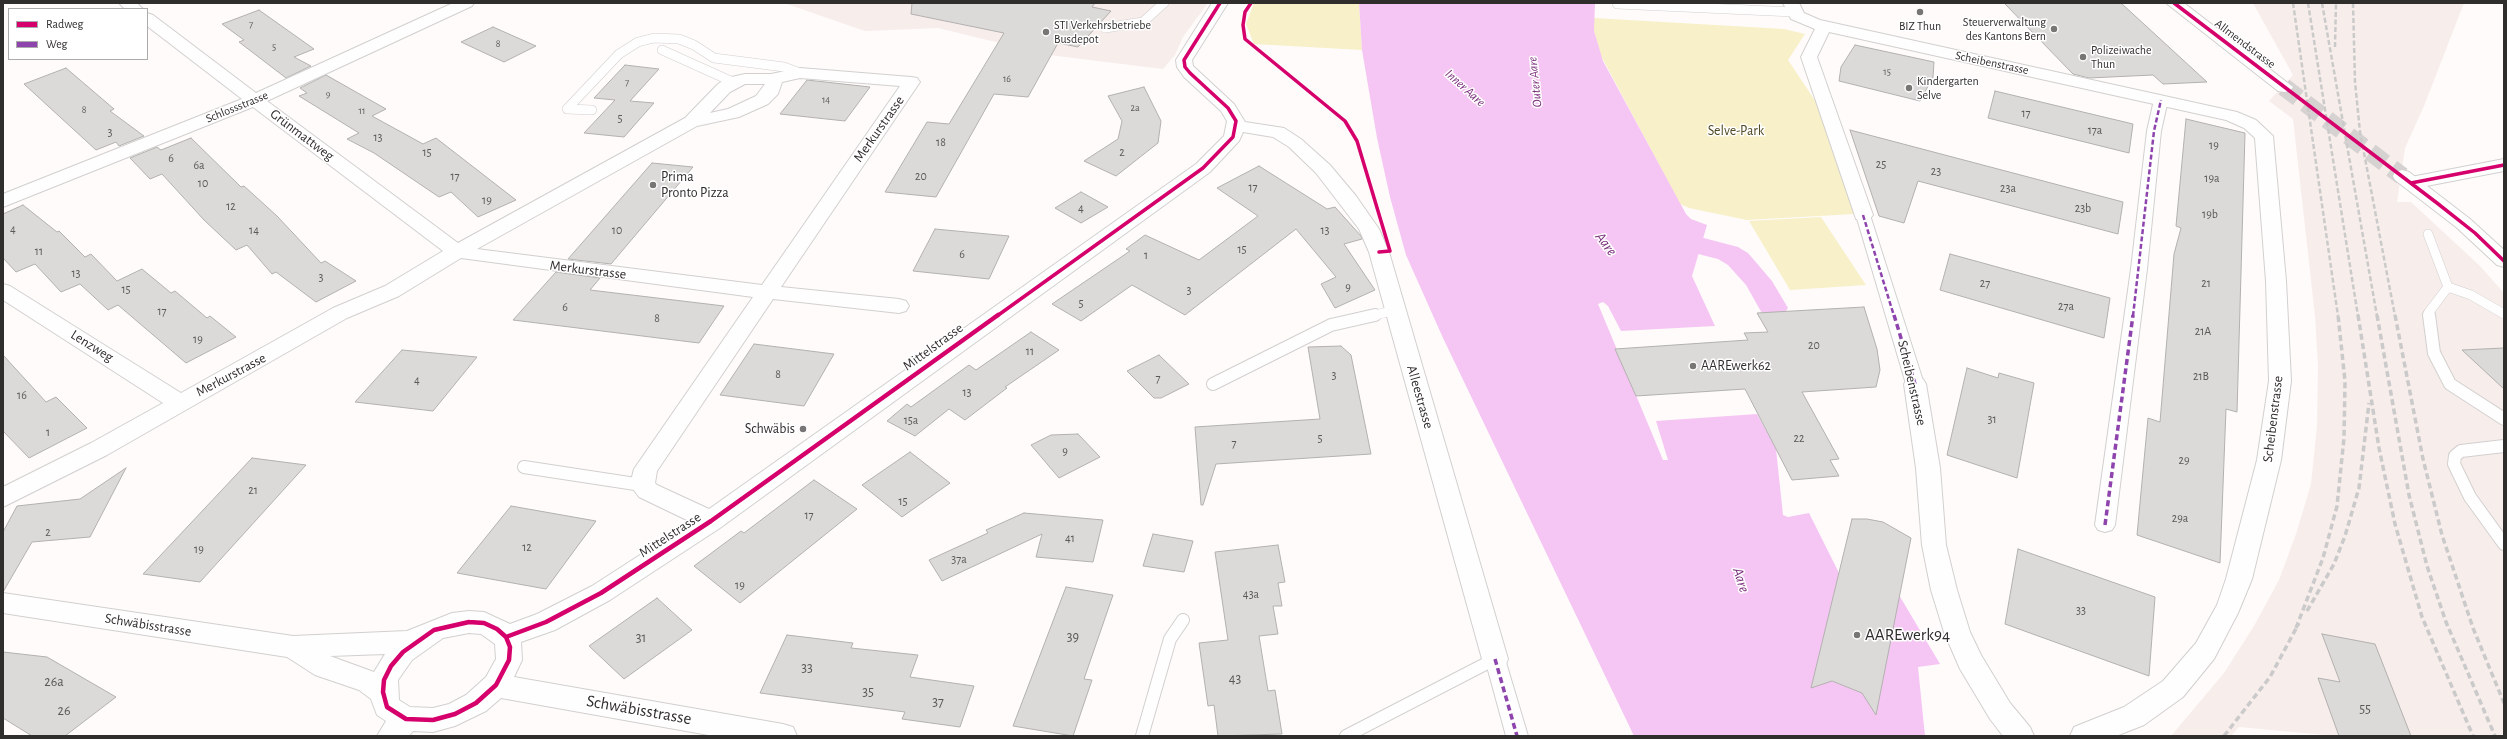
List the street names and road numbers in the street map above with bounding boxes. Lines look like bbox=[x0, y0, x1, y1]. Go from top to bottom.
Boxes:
street label: Allmendstrasse bbox=[2212, 16, 2278, 72]
street label: Scheibenstrasse bbox=[1954, 48, 2030, 78]
street label: Schlossstrasse bbox=[204, 88, 270, 126]
street label: Merkurstrasse bbox=[850, 93, 908, 165]
street label: Grünmattweg bbox=[267, 106, 337, 164]
street label: Merkurstrasse bbox=[549, 257, 627, 283]
street label: Mittelstrasse bbox=[900, 320, 966, 374]
street label: Lenzweg bbox=[67, 326, 117, 366]
street label: Scheibenstrasse bbox=[1894, 339, 1930, 427]
street label: Merkurstrasse bbox=[193, 350, 269, 400]
street label: Alleestrasse bbox=[1403, 363, 1437, 431]
street label: Scheibenstrasse bbox=[2259, 375, 2287, 463]
street label: Mittelstrasse bbox=[636, 509, 704, 561]
street label: Schwäbisstrasse bbox=[103, 610, 193, 640]
street label: Schwäbisstrasse bbox=[585, 691, 693, 729]

